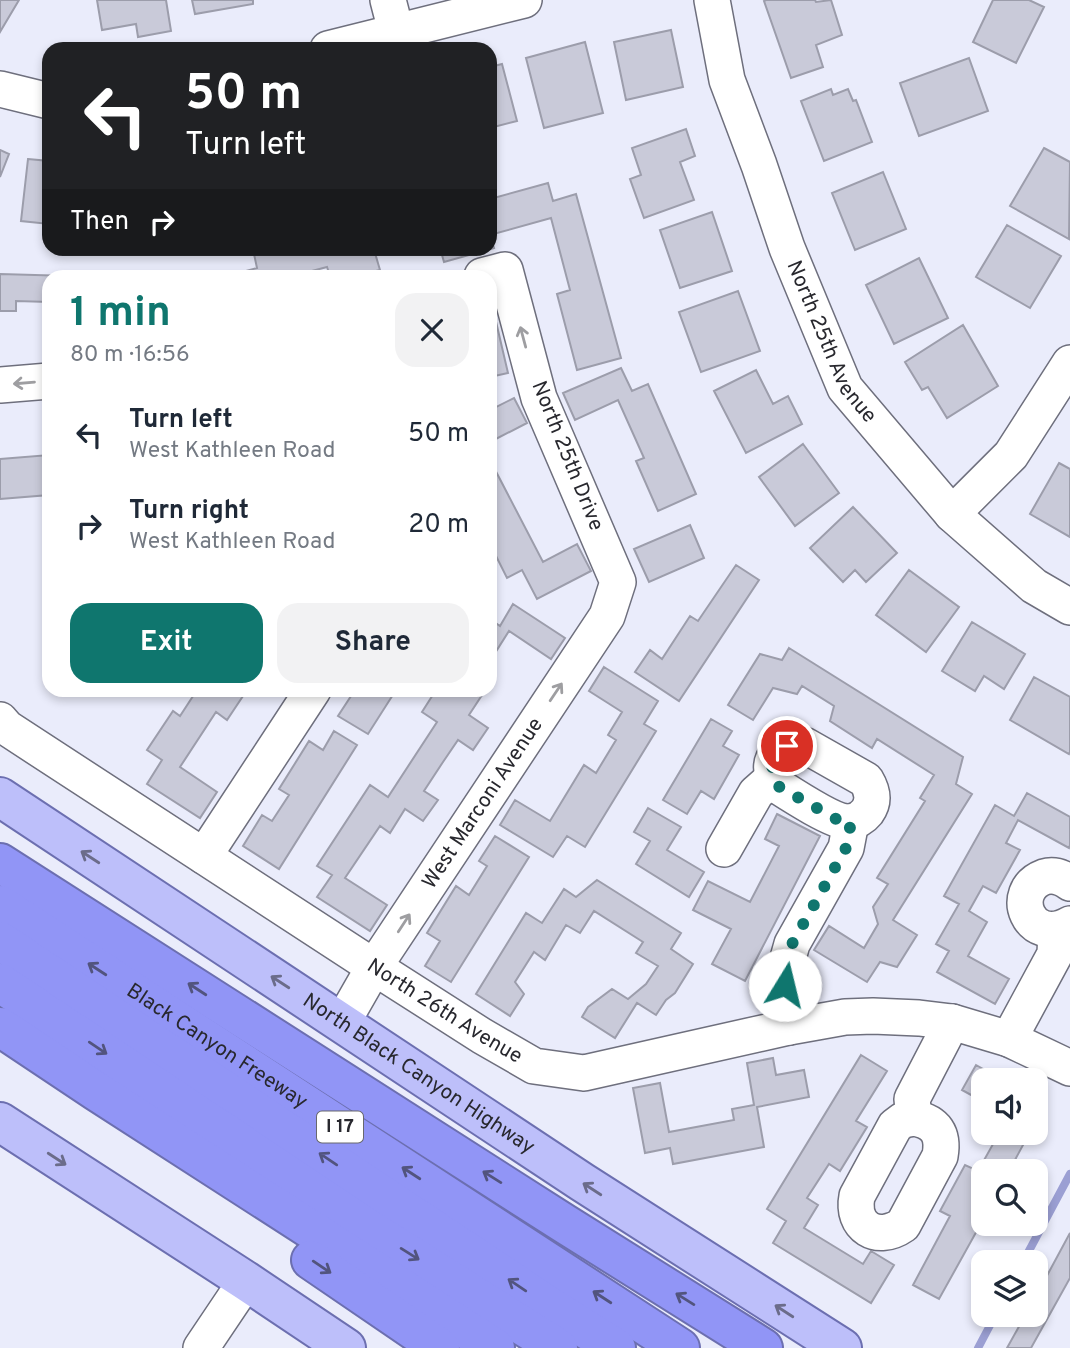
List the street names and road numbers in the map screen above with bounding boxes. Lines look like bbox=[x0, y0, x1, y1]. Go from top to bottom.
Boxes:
street label: North 25th Avenue bbox=[780, 256, 883, 429]
street label: North 25th Drive bbox=[525, 377, 609, 535]
street label: West Marconi Avenue bbox=[416, 713, 549, 894]
street label: North 26th Avenue bbox=[362, 952, 527, 1070]
street label: Black Canyon Freeway bbox=[121, 977, 313, 1115]
street label: North Black Canyon Highway bbox=[297, 987, 540, 1161]
road number: I 17 bbox=[317, 1112, 363, 1142]

